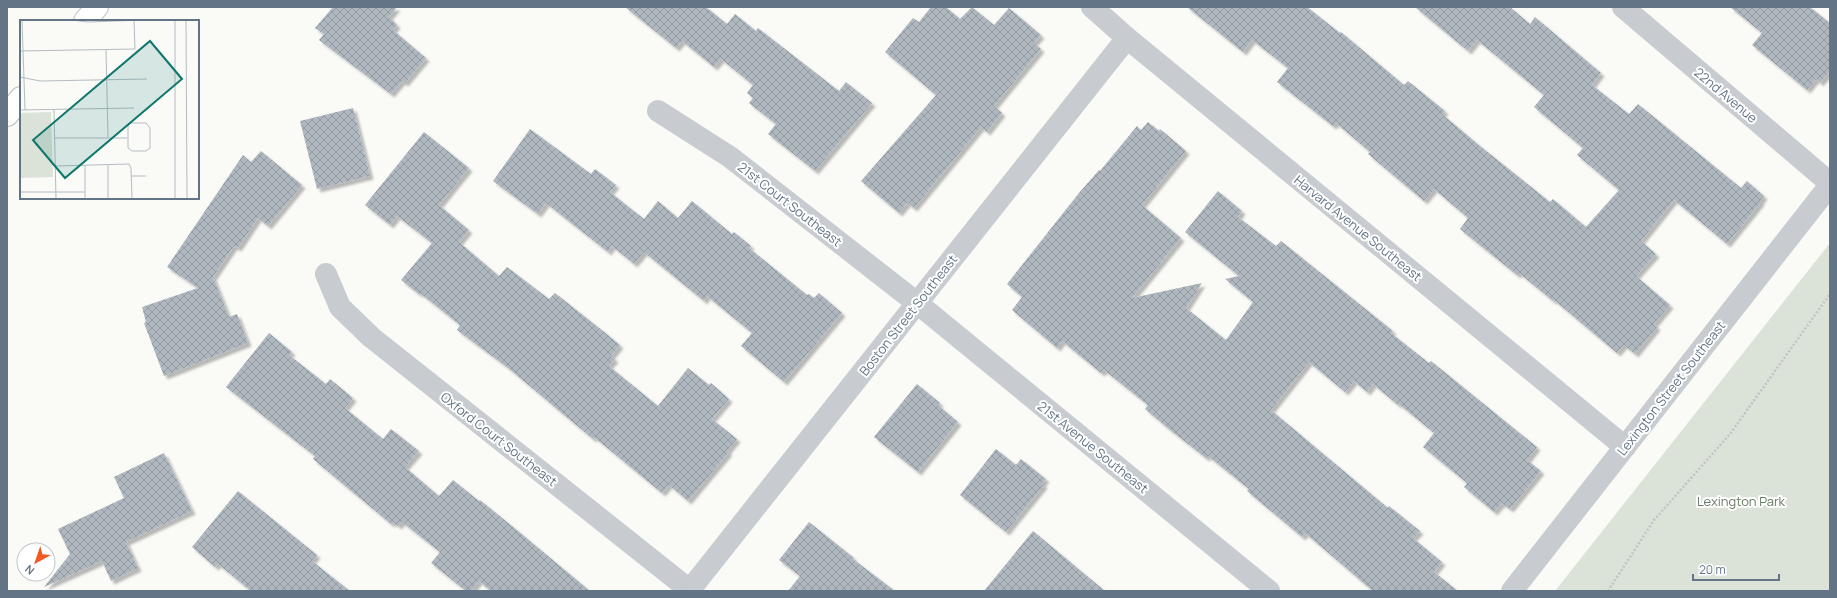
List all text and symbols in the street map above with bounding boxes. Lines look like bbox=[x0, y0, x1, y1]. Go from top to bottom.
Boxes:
inset map bbox=[20, 20, 199, 199]
street label: 22nd Avenue bbox=[1691, 63, 1762, 127]
street label: 21st Court Southeast bbox=[734, 158, 846, 250]
street label: Harvard Avenue Southeast bbox=[1290, 171, 1426, 285]
street label: Boston Street Southeast bbox=[855, 251, 961, 379]
street label: Lexington Street Southeast bbox=[1613, 317, 1729, 459]
street label: Oxford Court Southeast bbox=[437, 388, 561, 490]
street label: 21st Avenue Southeast bbox=[1034, 397, 1152, 497]
park label: Lexington Park bbox=[1697, 492, 1786, 510]
north arrow bbox=[16, 542, 56, 582]
scale bar bbox=[1693, 556, 1779, 582]
text: 20 m bbox=[1699, 561, 1726, 578]
text: N bbox=[21, 562, 37, 578]

